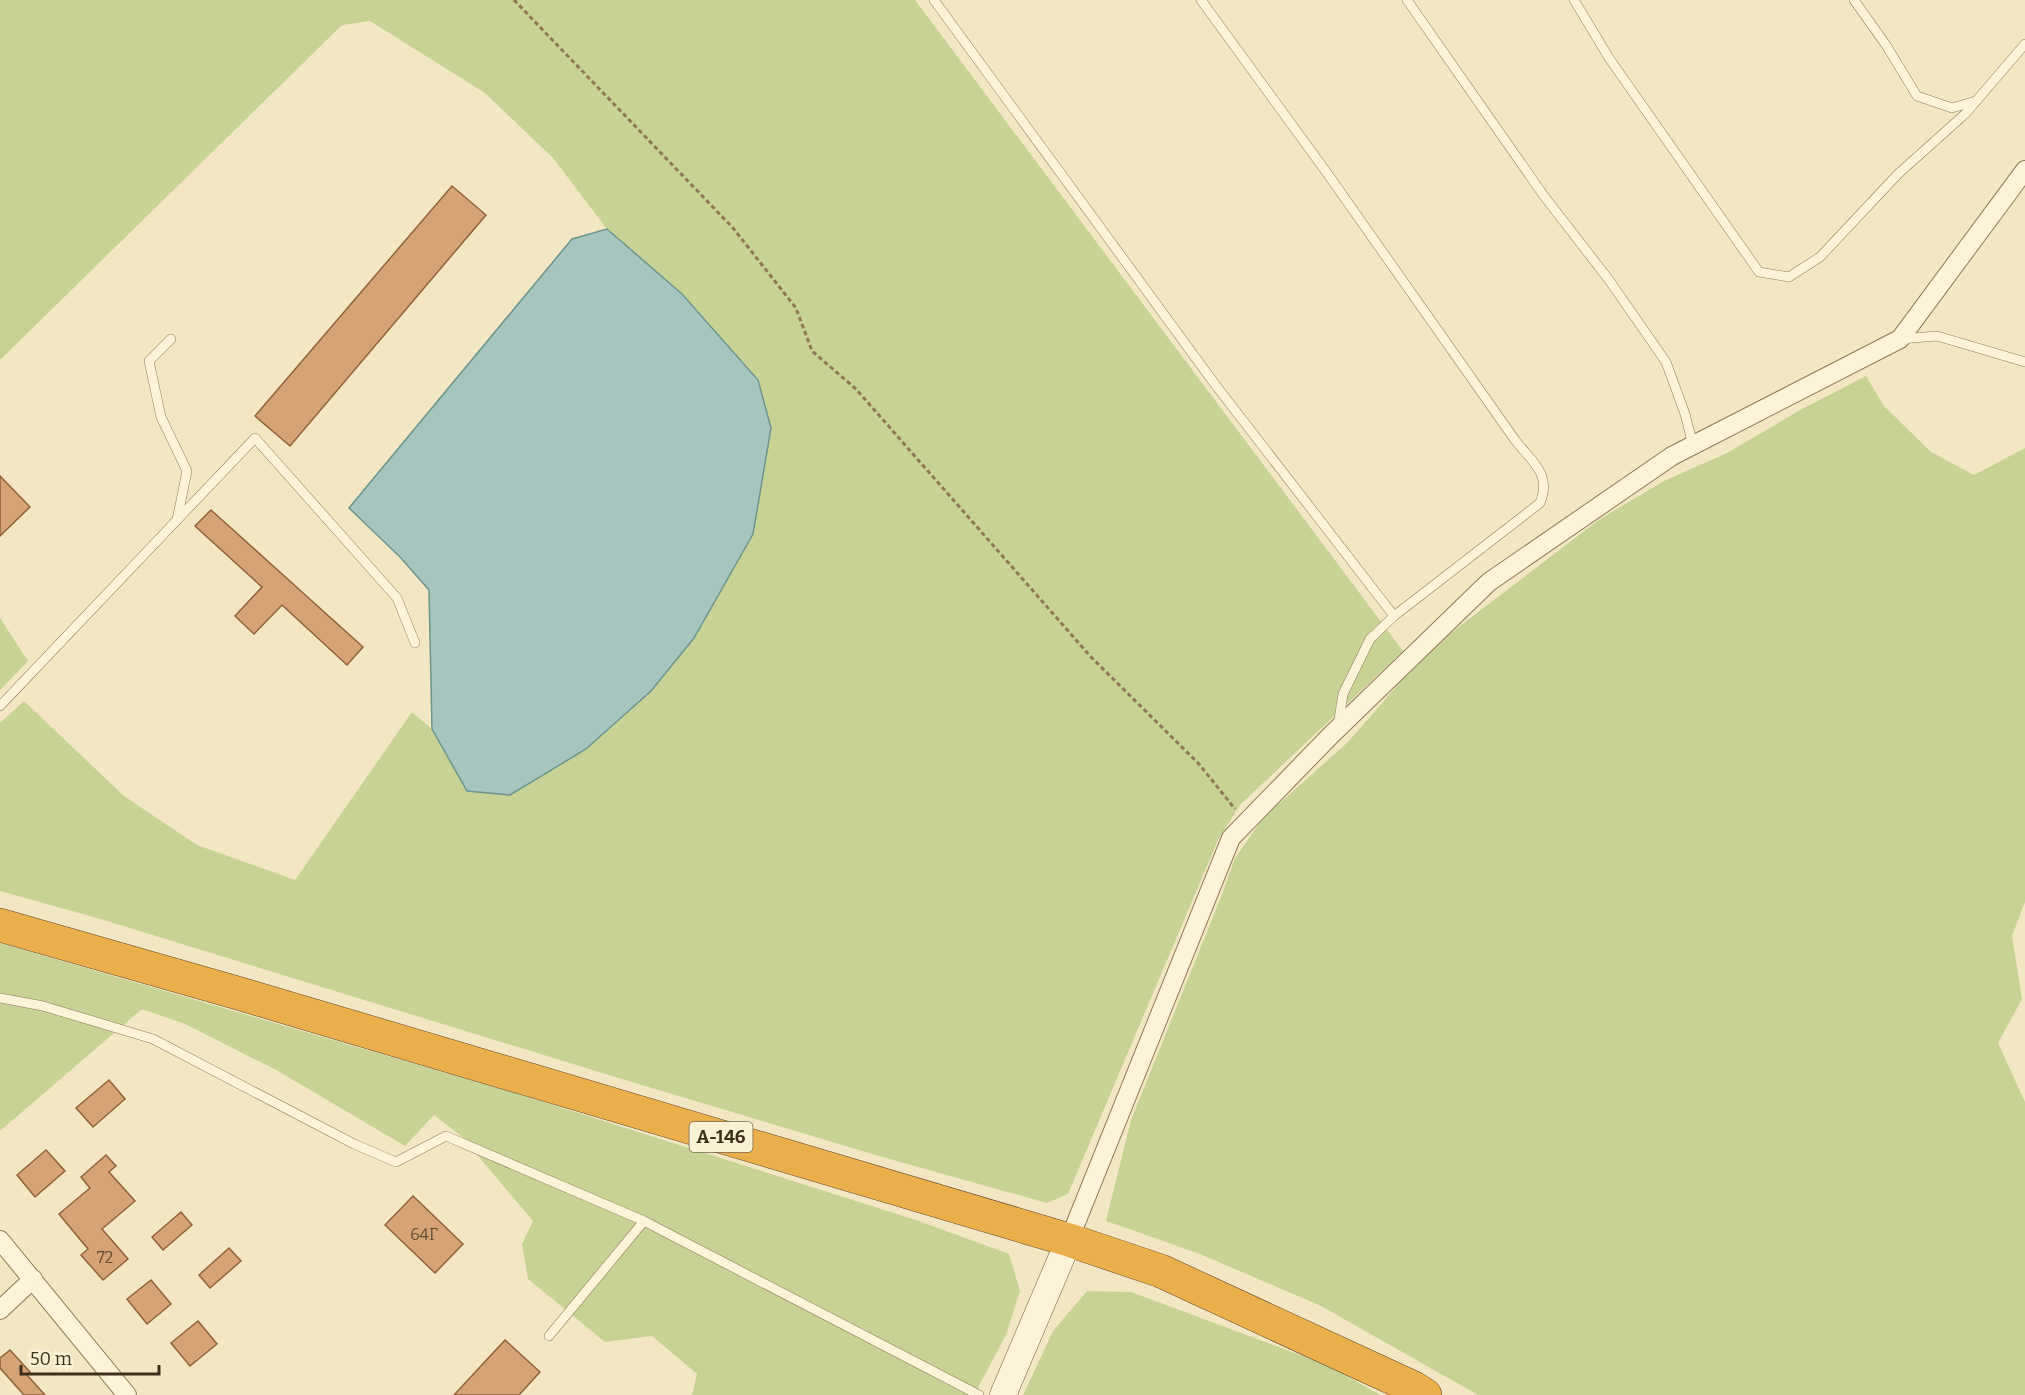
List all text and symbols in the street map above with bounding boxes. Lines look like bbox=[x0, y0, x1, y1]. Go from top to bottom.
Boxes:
road number: А-146 bbox=[690, 1122, 752, 1152]
house number: 64Г bbox=[410, 1225, 438, 1244]
house number: 72 bbox=[97, 1248, 113, 1267]
scale bar bbox=[21, 1338, 159, 1376]
text: 50 m bbox=[30, 1348, 72, 1370]

